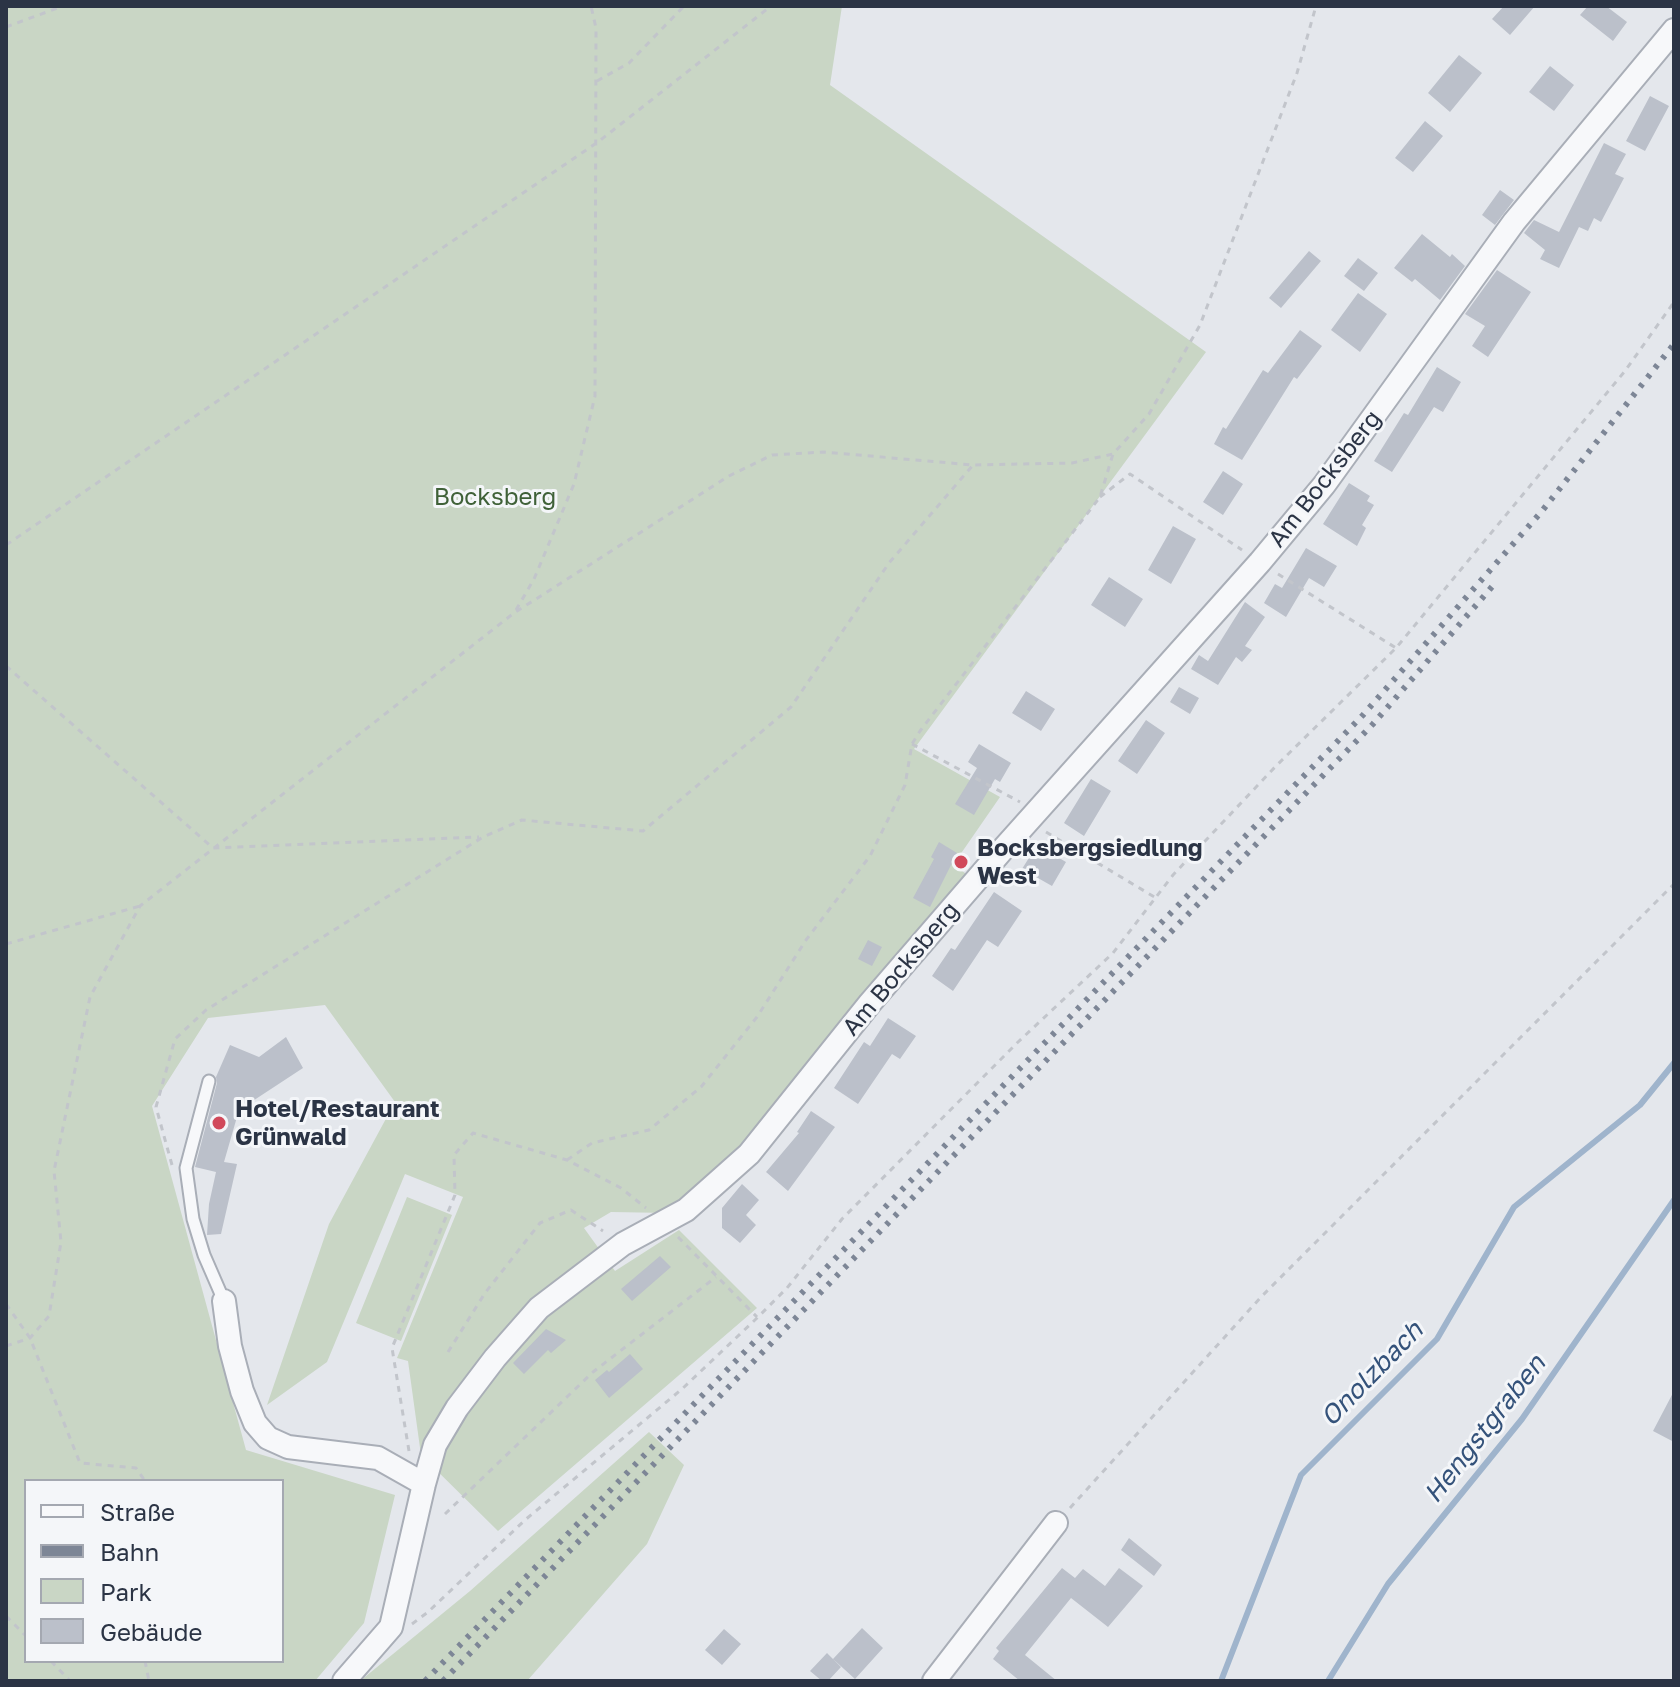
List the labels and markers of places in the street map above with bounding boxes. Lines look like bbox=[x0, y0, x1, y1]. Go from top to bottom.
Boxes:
place label: Bocksbergsiedlung West bbox=[977, 834, 1203, 890]
marker: Bocksbergsiedlung West bbox=[952, 853, 970, 871]
place label: Hotel/Restaurant Grünwald bbox=[235, 1095, 439, 1151]
marker: Hotel/Restaurant Grünwald bbox=[210, 1114, 228, 1132]

